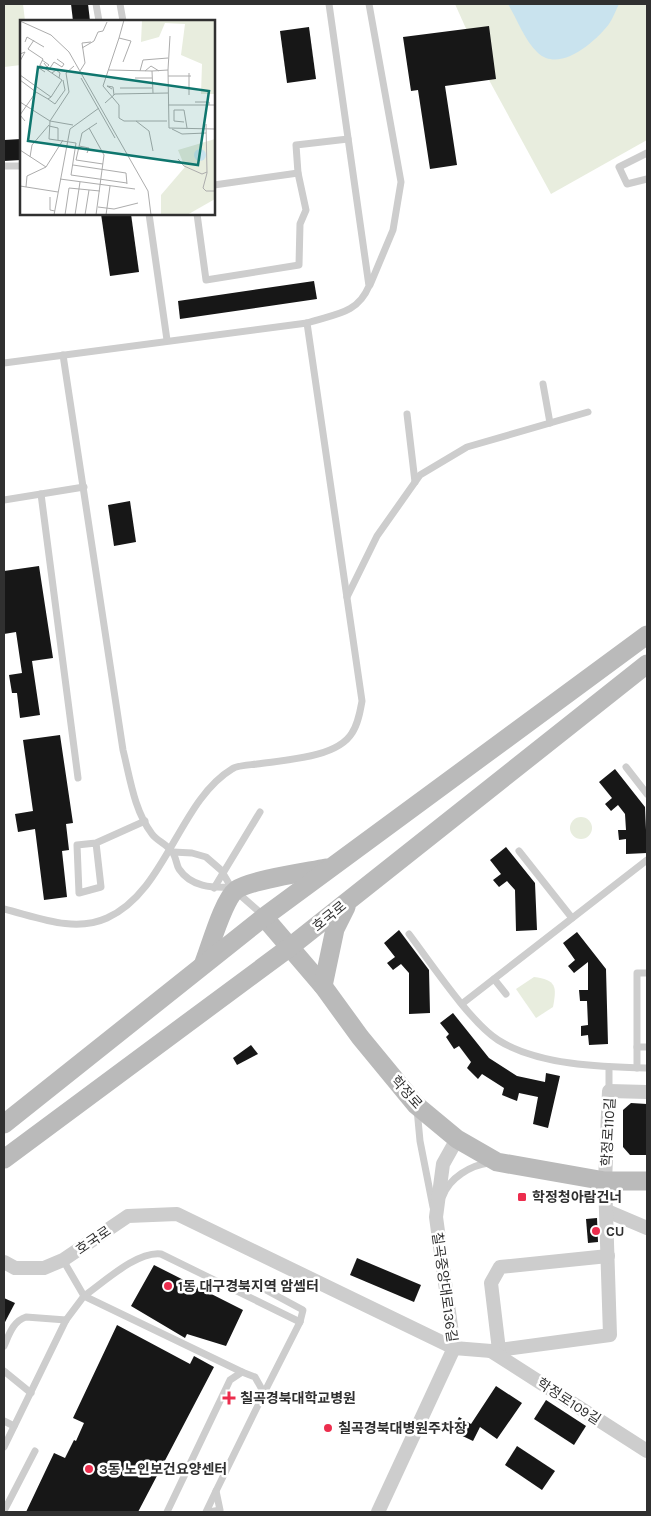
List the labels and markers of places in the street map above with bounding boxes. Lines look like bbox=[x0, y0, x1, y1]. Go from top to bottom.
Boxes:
place label: 학정청아람건너 bbox=[532, 1189, 622, 1206]
marker: 학정청아람건너 bbox=[516, 1191, 528, 1203]
place label: CU bbox=[606, 1223, 625, 1240]
marker: CU bbox=[590, 1225, 602, 1237]
place label: 1동 대구경북지역 암셈터 bbox=[178, 1278, 319, 1295]
marker: 1동 대구경북지역 암셈터 bbox=[162, 1280, 174, 1292]
place label: 칠곡경북대학교병원 bbox=[240, 1390, 356, 1407]
marker: 칠곡경북대학교병원 bbox=[222, 1391, 236, 1405]
place label: 칠곡경북대병원주차장 bbox=[338, 1420, 467, 1437]
marker: 칠곡경북대병원주차장 bbox=[322, 1422, 334, 1434]
place label: 3동 노인보건요양센터 bbox=[99, 1461, 227, 1478]
marker: 3동 노인보건요양센터 bbox=[83, 1463, 95, 1475]

